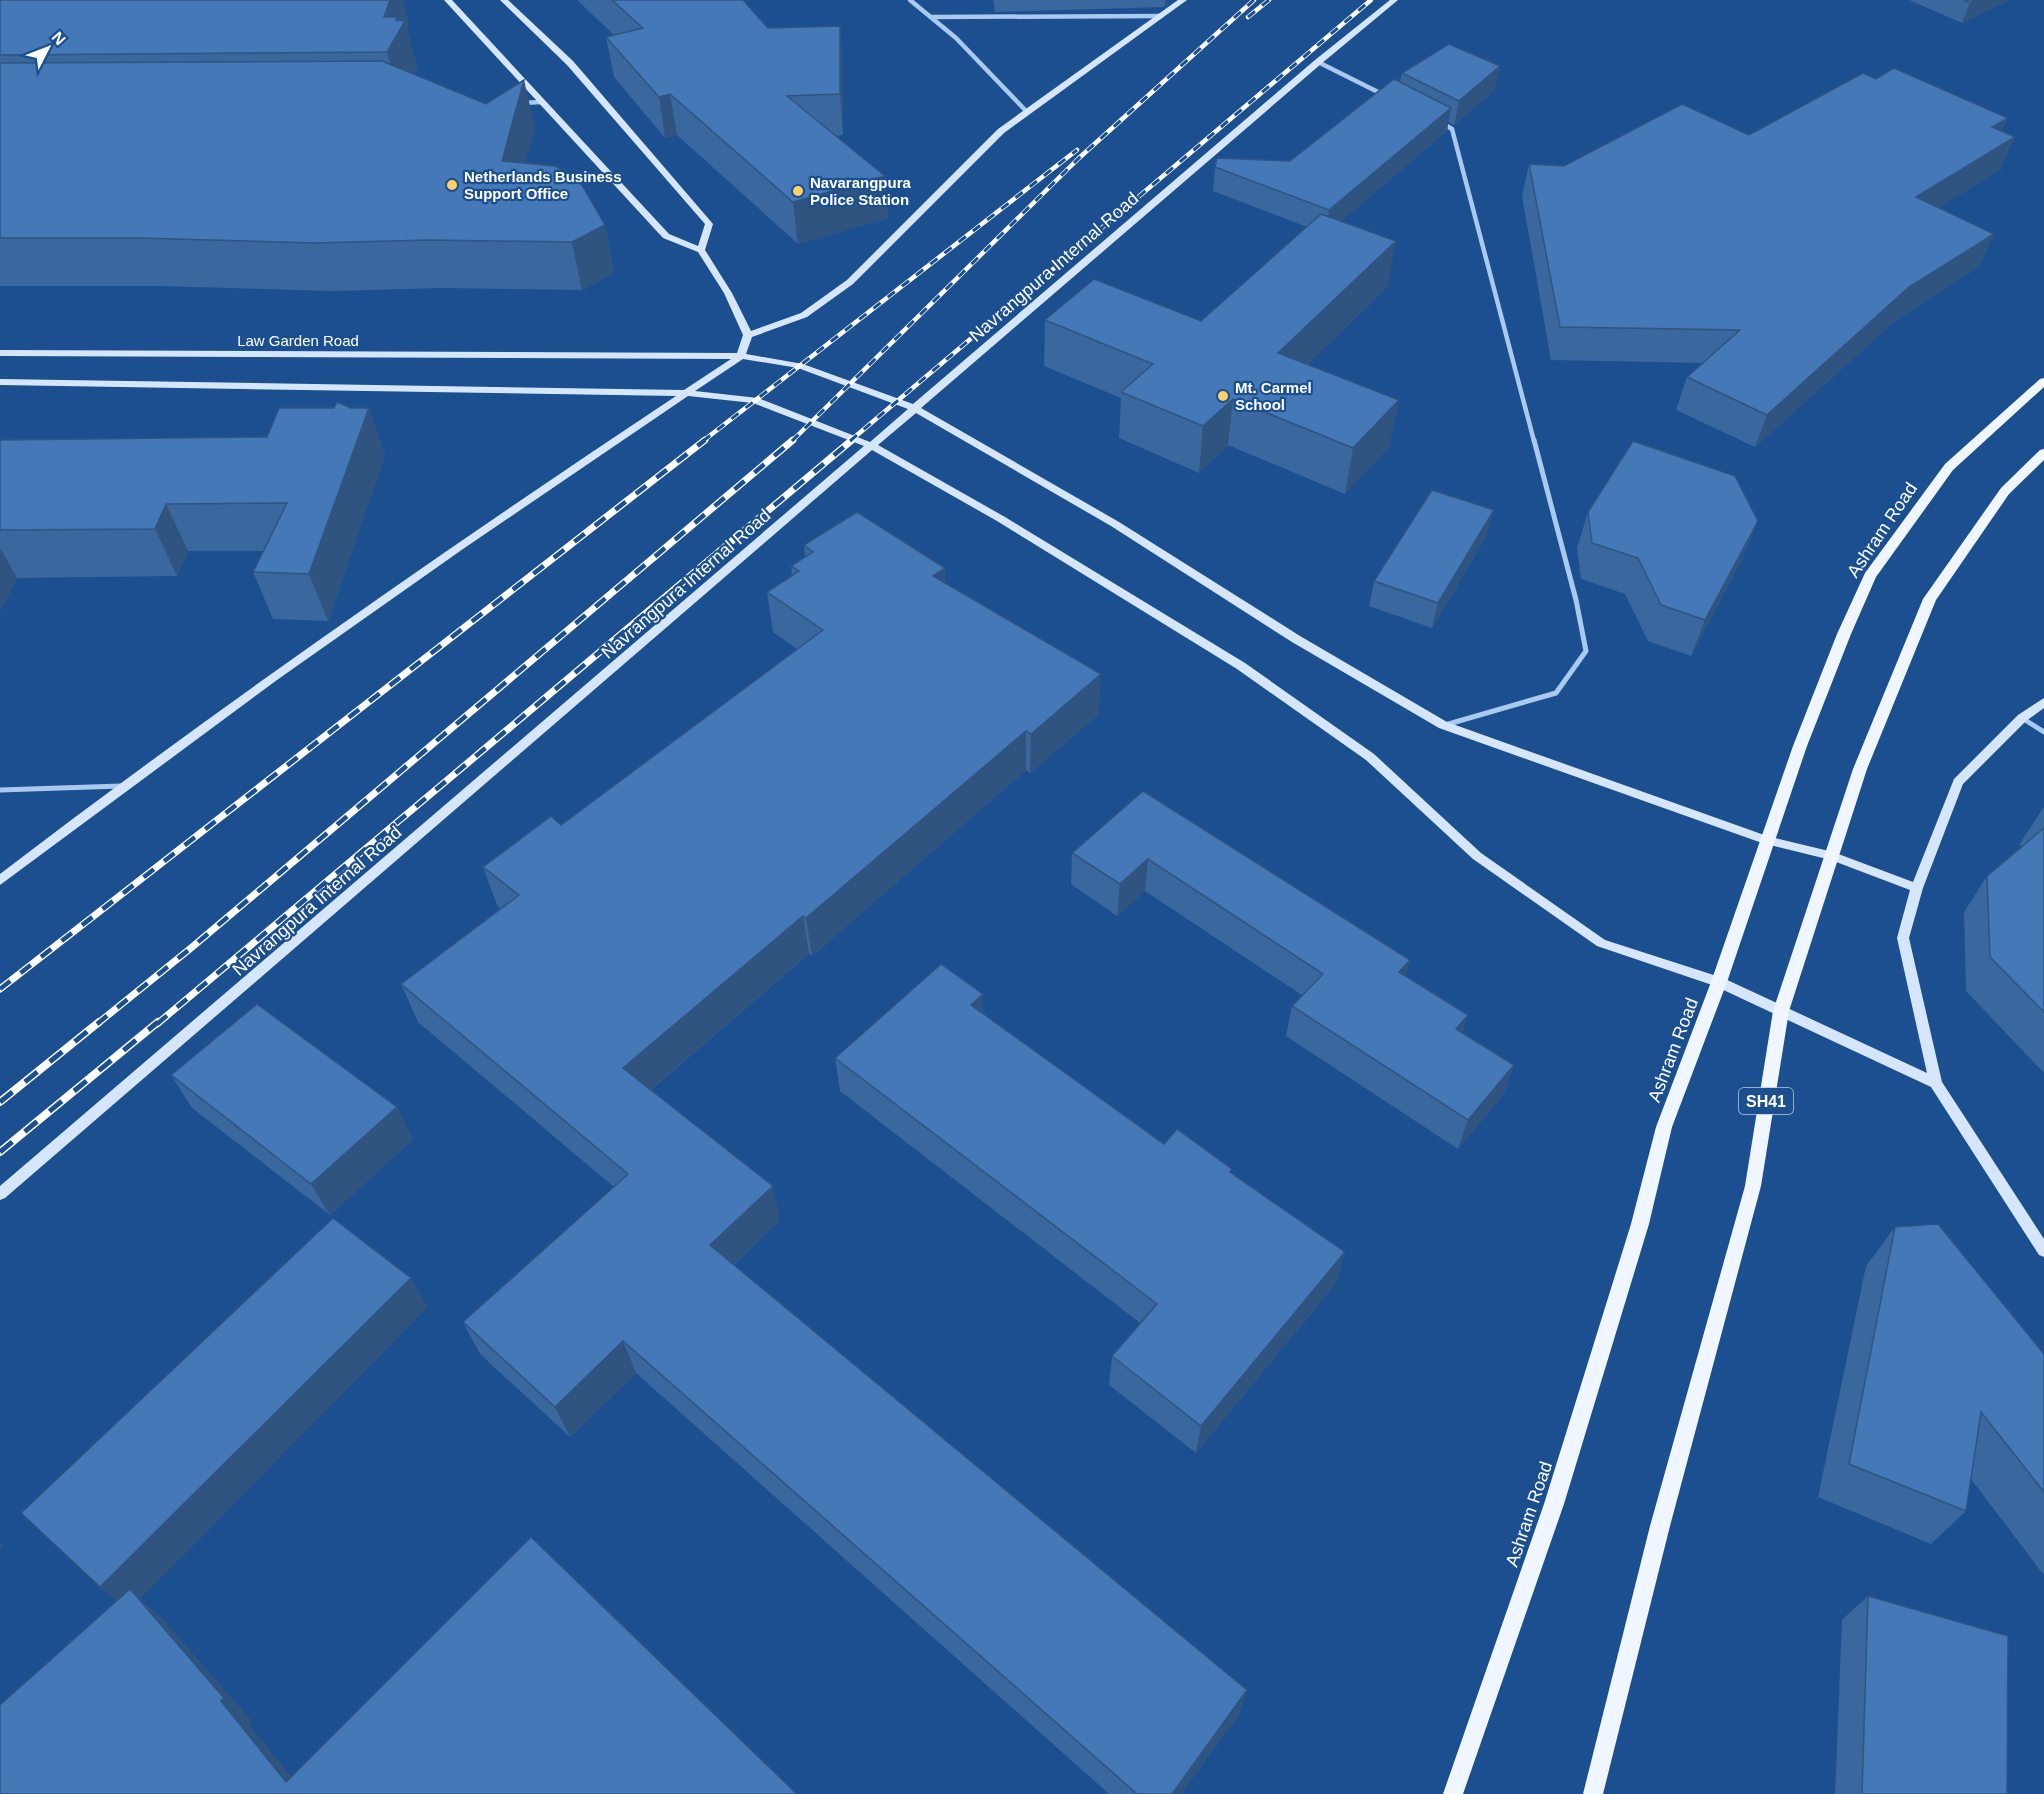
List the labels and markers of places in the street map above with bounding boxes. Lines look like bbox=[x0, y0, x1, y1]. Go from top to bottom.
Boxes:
place label: Netherlands Business Support Office bbox=[464, 168, 622, 202]
place label: Navarangpura Police Station bbox=[810, 174, 912, 208]
marker: Netherlands Business Support Office bbox=[445, 178, 459, 192]
marker: Navarangpura Police Station bbox=[791, 184, 805, 198]
place label: Mt. Carmel School bbox=[1235, 379, 1312, 413]
marker: Mt. Carmel School bbox=[1216, 389, 1230, 403]

